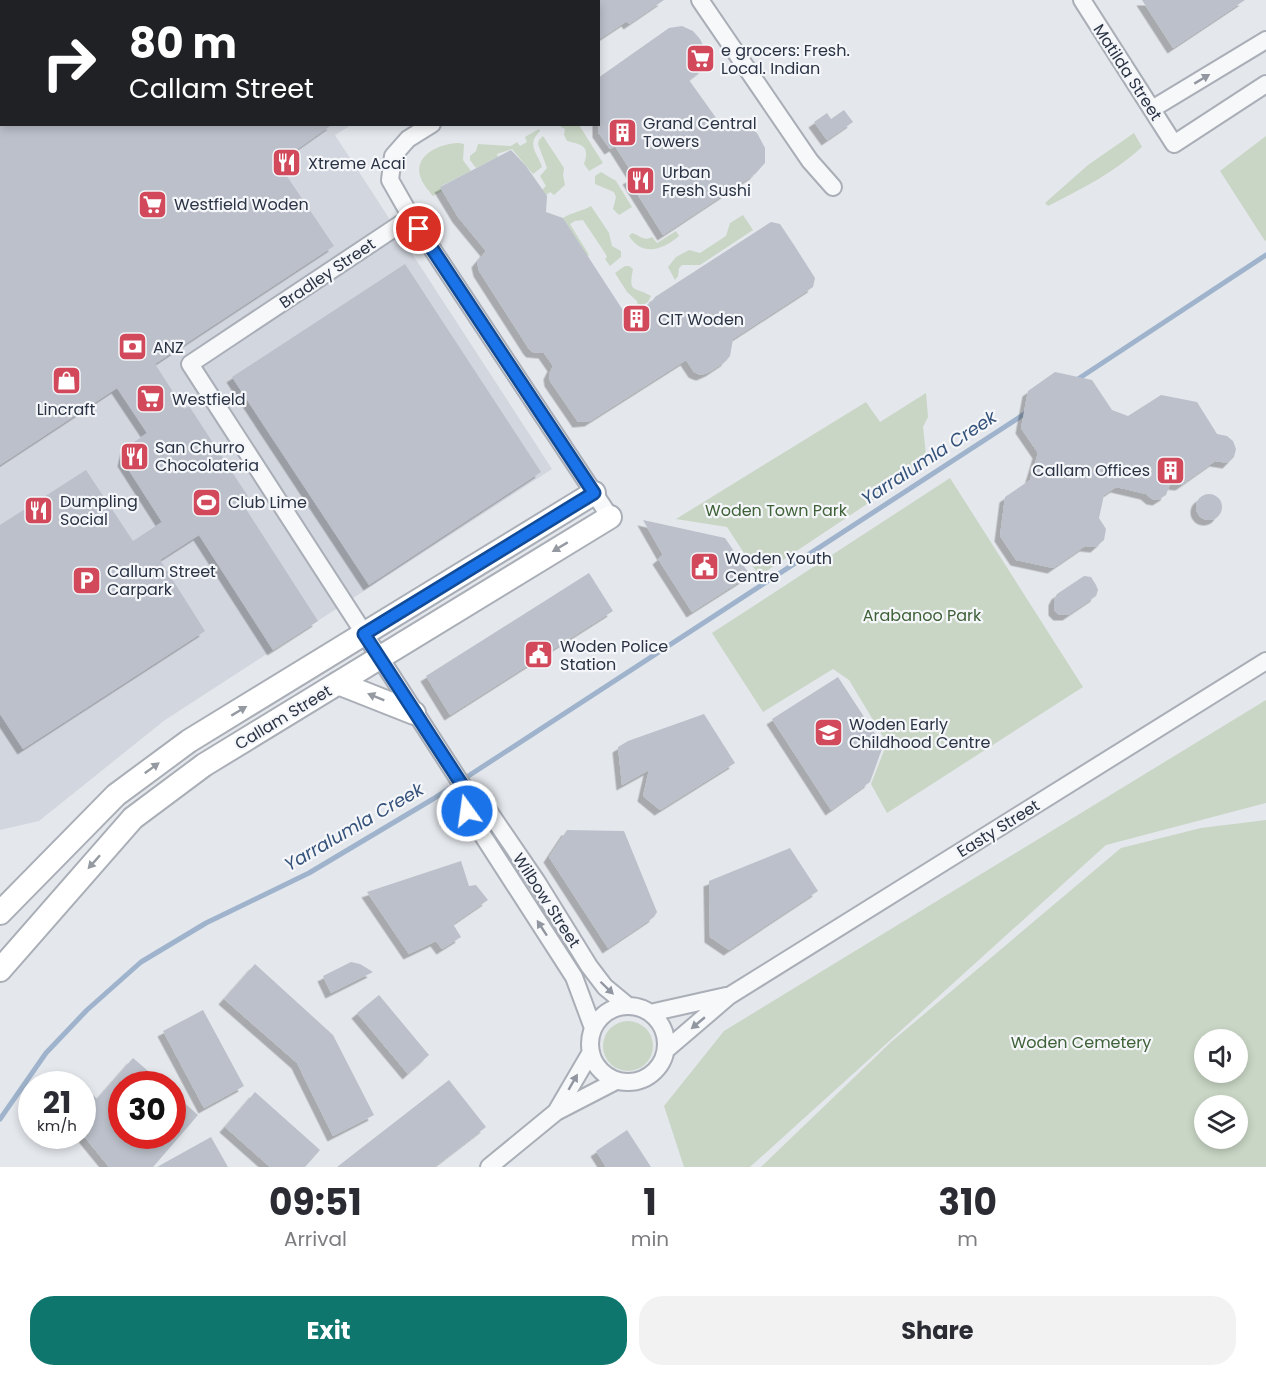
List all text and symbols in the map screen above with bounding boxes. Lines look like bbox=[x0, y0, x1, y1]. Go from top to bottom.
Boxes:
text: 80 m bbox=[129, 14, 237, 73]
street label: Matilda Street bbox=[1088, 19, 1168, 125]
icon: right bbox=[30, 24, 108, 102]
place label: e grocers: Fresh. Local. Indian bbox=[721, 39, 850, 80]
supermarket icon: e grocers: Fresh. Local. Indian bbox=[684, 43, 716, 75]
text: Callam Street bbox=[129, 70, 314, 107]
one-way arrow bbox=[1194, 73, 1210, 84]
place label: Grand Central Towers bbox=[643, 112, 757, 153]
building icon: Grand Central Towers bbox=[606, 116, 638, 148]
restaurant icon: Xtreme Acai bbox=[271, 147, 303, 179]
place label: Xtreme Acai bbox=[308, 152, 406, 175]
place label: Urban Fresh Sushi bbox=[662, 161, 751, 202]
restaurant icon: Urban Fresh Sushi bbox=[625, 165, 657, 197]
supermarket icon: Westfield Woden bbox=[137, 188, 169, 220]
place label: Westfield Woden bbox=[174, 193, 309, 216]
pin bbox=[393, 203, 444, 254]
icon: arrive bbox=[402, 212, 435, 245]
street label: Bradley Street bbox=[275, 233, 380, 314]
building icon: CIT Woden bbox=[621, 303, 653, 335]
place label: CIT Woden bbox=[658, 308, 744, 331]
bank icon: ANZ bbox=[116, 331, 148, 363]
place label: ANZ bbox=[153, 336, 184, 359]
shop icon: Lincraft bbox=[50, 365, 82, 397]
supermarket icon: Westfield bbox=[135, 383, 167, 415]
place label: Westfield bbox=[172, 388, 246, 411]
place label: Lincraft bbox=[37, 398, 96, 421]
water label: Yarralumla Creek bbox=[856, 404, 1002, 511]
place label: San Churro Chocolateria bbox=[155, 436, 259, 477]
restaurant icon: San Churro Chocolateria bbox=[118, 440, 150, 472]
building icon: Callam Offices bbox=[1155, 454, 1187, 486]
place label: Callam Offices bbox=[1032, 459, 1150, 482]
sports icon: Club Lime bbox=[191, 486, 223, 518]
place label: Dumpling Social bbox=[60, 490, 138, 531]
place label: Club Lime bbox=[228, 491, 307, 514]
restaurant icon: Dumpling Social bbox=[23, 494, 55, 526]
park label: Woden Town Park bbox=[705, 499, 848, 522]
one-way arrow bbox=[552, 542, 568, 553]
place label: Woden Youth Centre bbox=[725, 547, 832, 588]
public building icon: Woden Youth Centre bbox=[688, 551, 720, 583]
place label: Callum Street Carpark bbox=[107, 560, 216, 601]
parking icon: Callum Street Carpark bbox=[70, 564, 102, 596]
park label: Arabanoo Park bbox=[863, 604, 982, 627]
place label: Woden Police Station bbox=[560, 635, 668, 676]
public building icon: Woden Police Station bbox=[523, 639, 555, 671]
street label: Callam Street bbox=[230, 679, 336, 755]
one-way arrow bbox=[367, 692, 385, 702]
one-way arrow bbox=[231, 705, 247, 716]
place label: Woden Early Childhood Centre bbox=[849, 713, 990, 754]
school or university icon: Woden Early Childhood Centre bbox=[812, 717, 844, 749]
one-way arrow bbox=[144, 762, 160, 774]
water label: Yarralumla Creek bbox=[280, 776, 429, 877]
position arrow bbox=[435, 779, 499, 843]
street label: Easty Street bbox=[953, 794, 1044, 863]
street label: Wilbow Street bbox=[507, 848, 586, 952]
one-way arrow bbox=[88, 854, 101, 869]
one-way arrow bbox=[537, 920, 548, 936]
one-way arrow bbox=[600, 980, 614, 994]
one-way arrow bbox=[690, 1016, 706, 1029]
map controls bbox=[1194, 1029, 1248, 1149]
button: sound bbox=[1194, 1029, 1248, 1083]
park label: Woden Cemetery bbox=[1011, 1031, 1151, 1054]
speed limit sign: 30 bbox=[108, 1071, 186, 1149]
one-way arrow bbox=[568, 1073, 578, 1090]
text: 21 bbox=[43, 1081, 71, 1124]
button: layers bbox=[1194, 1095, 1248, 1149]
text: km/h bbox=[37, 1115, 77, 1136]
text: 09:51 bbox=[269, 1177, 362, 1228]
text: 1 bbox=[643, 1177, 657, 1228]
text: 310 bbox=[938, 1177, 997, 1228]
text: Arrival bbox=[284, 1225, 347, 1253]
text: min bbox=[631, 1225, 669, 1253]
text: m bbox=[957, 1225, 978, 1253]
button: Exit bbox=[30, 1296, 627, 1365]
button: Share bbox=[639, 1296, 1236, 1365]

